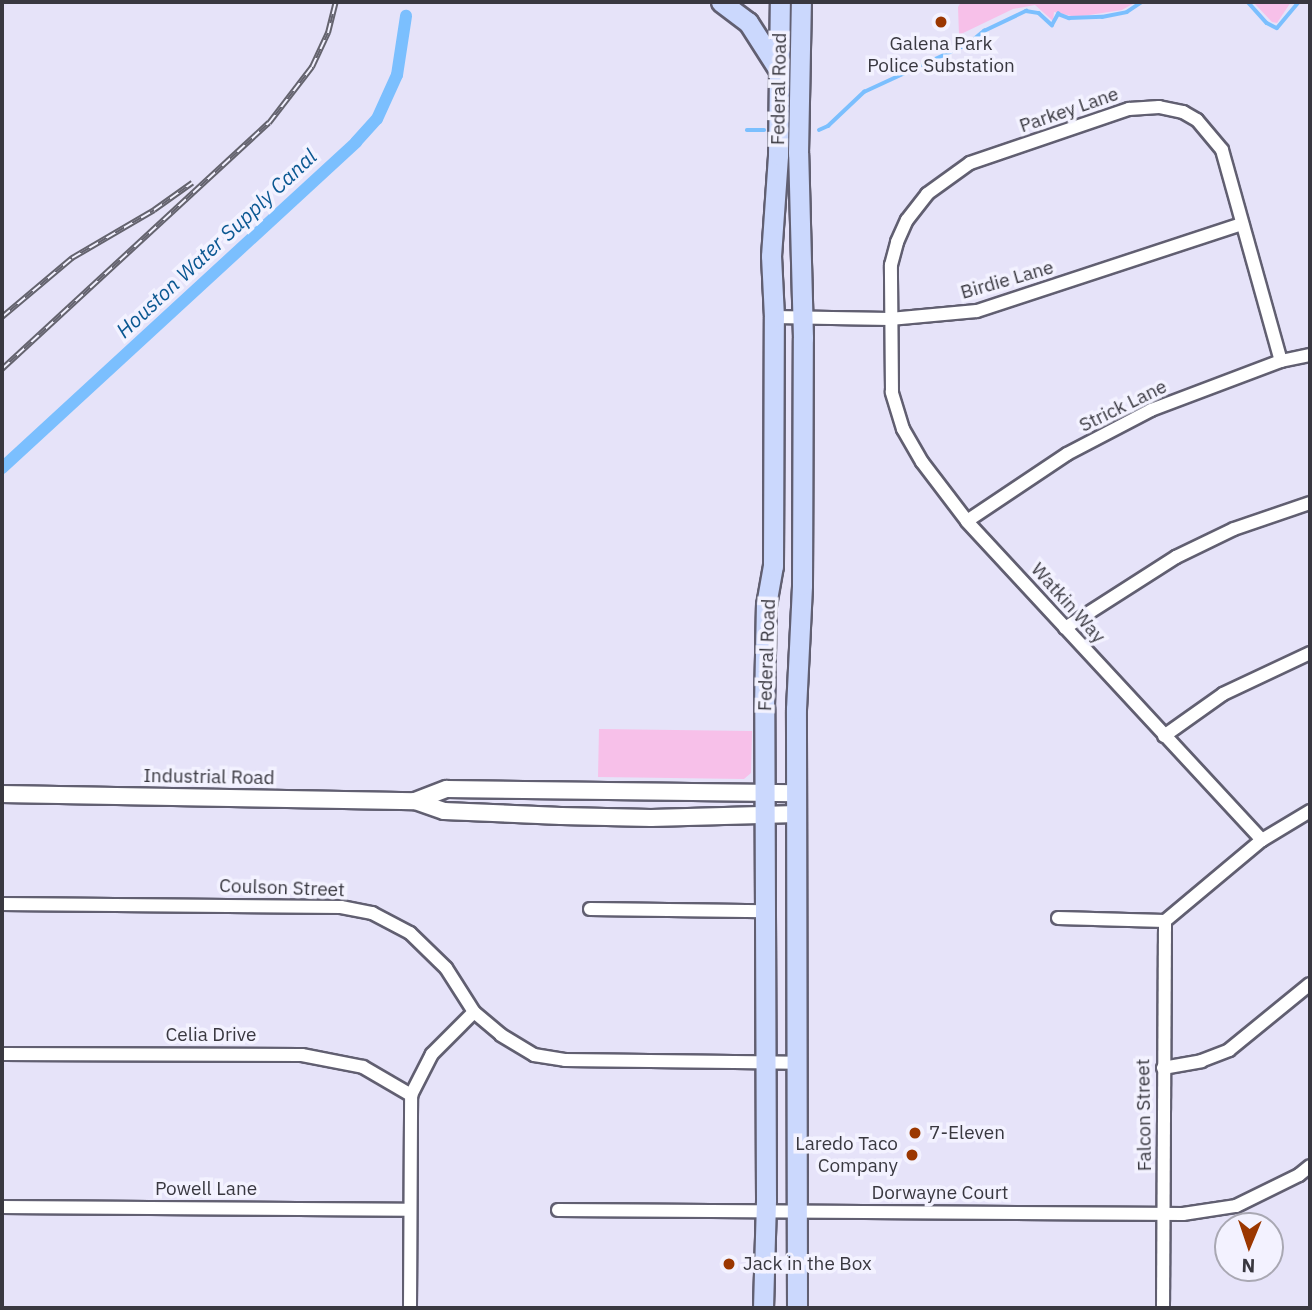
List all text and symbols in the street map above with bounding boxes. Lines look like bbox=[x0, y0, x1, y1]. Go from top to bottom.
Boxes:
marker: Galena Park Police Substation bbox=[933, 14, 949, 30]
street label: Federal Road bbox=[767, 33, 791, 145]
place label: Galena Park Police Substation bbox=[867, 33, 1015, 77]
street label: Parkey Lane bbox=[1016, 82, 1122, 138]
water label: Houston Water Supply Canal bbox=[110, 143, 322, 343]
street label: Birdie Lane bbox=[958, 256, 1056, 304]
street label: Strick Lane bbox=[1076, 375, 1170, 437]
street label: Watkin Way bbox=[1026, 558, 1110, 648]
street label: Federal Road bbox=[754, 598, 780, 712]
street label: Industrial Road bbox=[143, 764, 275, 790]
street label: Coulson Street bbox=[219, 874, 345, 902]
street label: Celia Drive bbox=[166, 1024, 256, 1046]
street label: Falcon Street bbox=[1132, 1058, 1156, 1172]
place label: 7-Eleven bbox=[929, 1122, 1005, 1144]
marker: 7-Eleven bbox=[907, 1125, 923, 1141]
place label: Laredo Taco Company bbox=[795, 1133, 898, 1177]
marker: Laredo Taco Company bbox=[904, 1147, 920, 1163]
street label: Powell Lane bbox=[155, 1178, 257, 1200]
street label: Dorwayne Court bbox=[871, 1182, 1009, 1204]
north arrow bbox=[1214, 1212, 1284, 1282]
place label: Jack in the Box bbox=[743, 1253, 872, 1275]
text: N bbox=[1241, 1254, 1256, 1278]
marker: Jack in the Box bbox=[721, 1256, 737, 1272]

